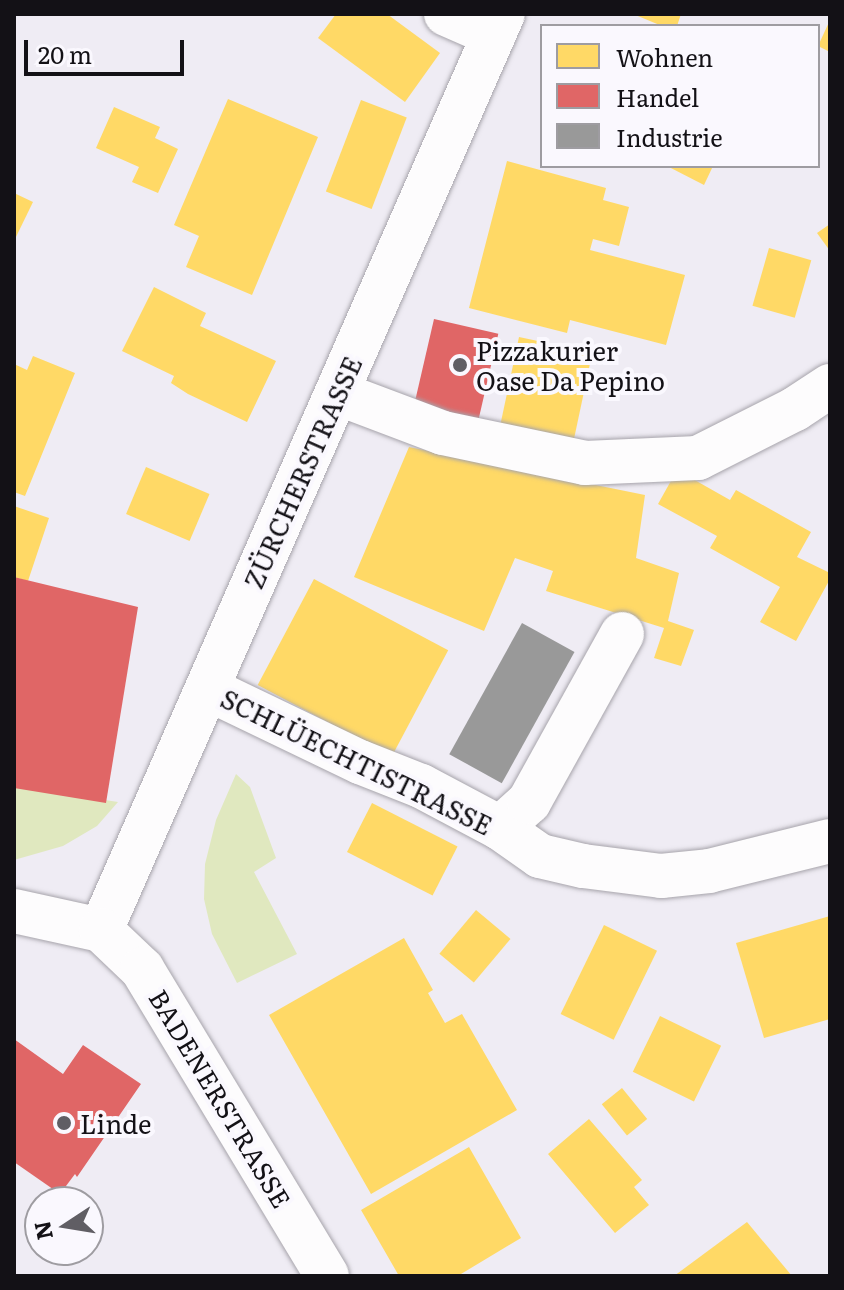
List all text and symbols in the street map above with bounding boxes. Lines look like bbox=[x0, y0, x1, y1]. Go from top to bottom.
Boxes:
scale bar bbox=[28, 24, 188, 74]
legend bbox=[540, 24, 820, 168]
text: 20 m bbox=[38, 36, 92, 71]
text: Wohnen bbox=[616, 39, 713, 74]
text: Handel bbox=[616, 79, 699, 114]
text: Industrie bbox=[616, 119, 723, 154]
place label: Pizzakurier Oase Da Pepino bbox=[476, 334, 665, 396]
street label: ZÜRCHERSTRASSE bbox=[237, 351, 367, 593]
marker: Pizzakurier Oase Da Pepino bbox=[451, 356, 469, 374]
street label: SCHLÜECHTISTRASSE bbox=[216, 682, 498, 840]
street label: BADENERSTRASSE bbox=[143, 983, 299, 1213]
place label: Linde bbox=[80, 1107, 151, 1139]
marker: Linde bbox=[55, 1114, 73, 1132]
north arrow bbox=[24, 1186, 104, 1266]
text: N bbox=[24, 1218, 60, 1243]

